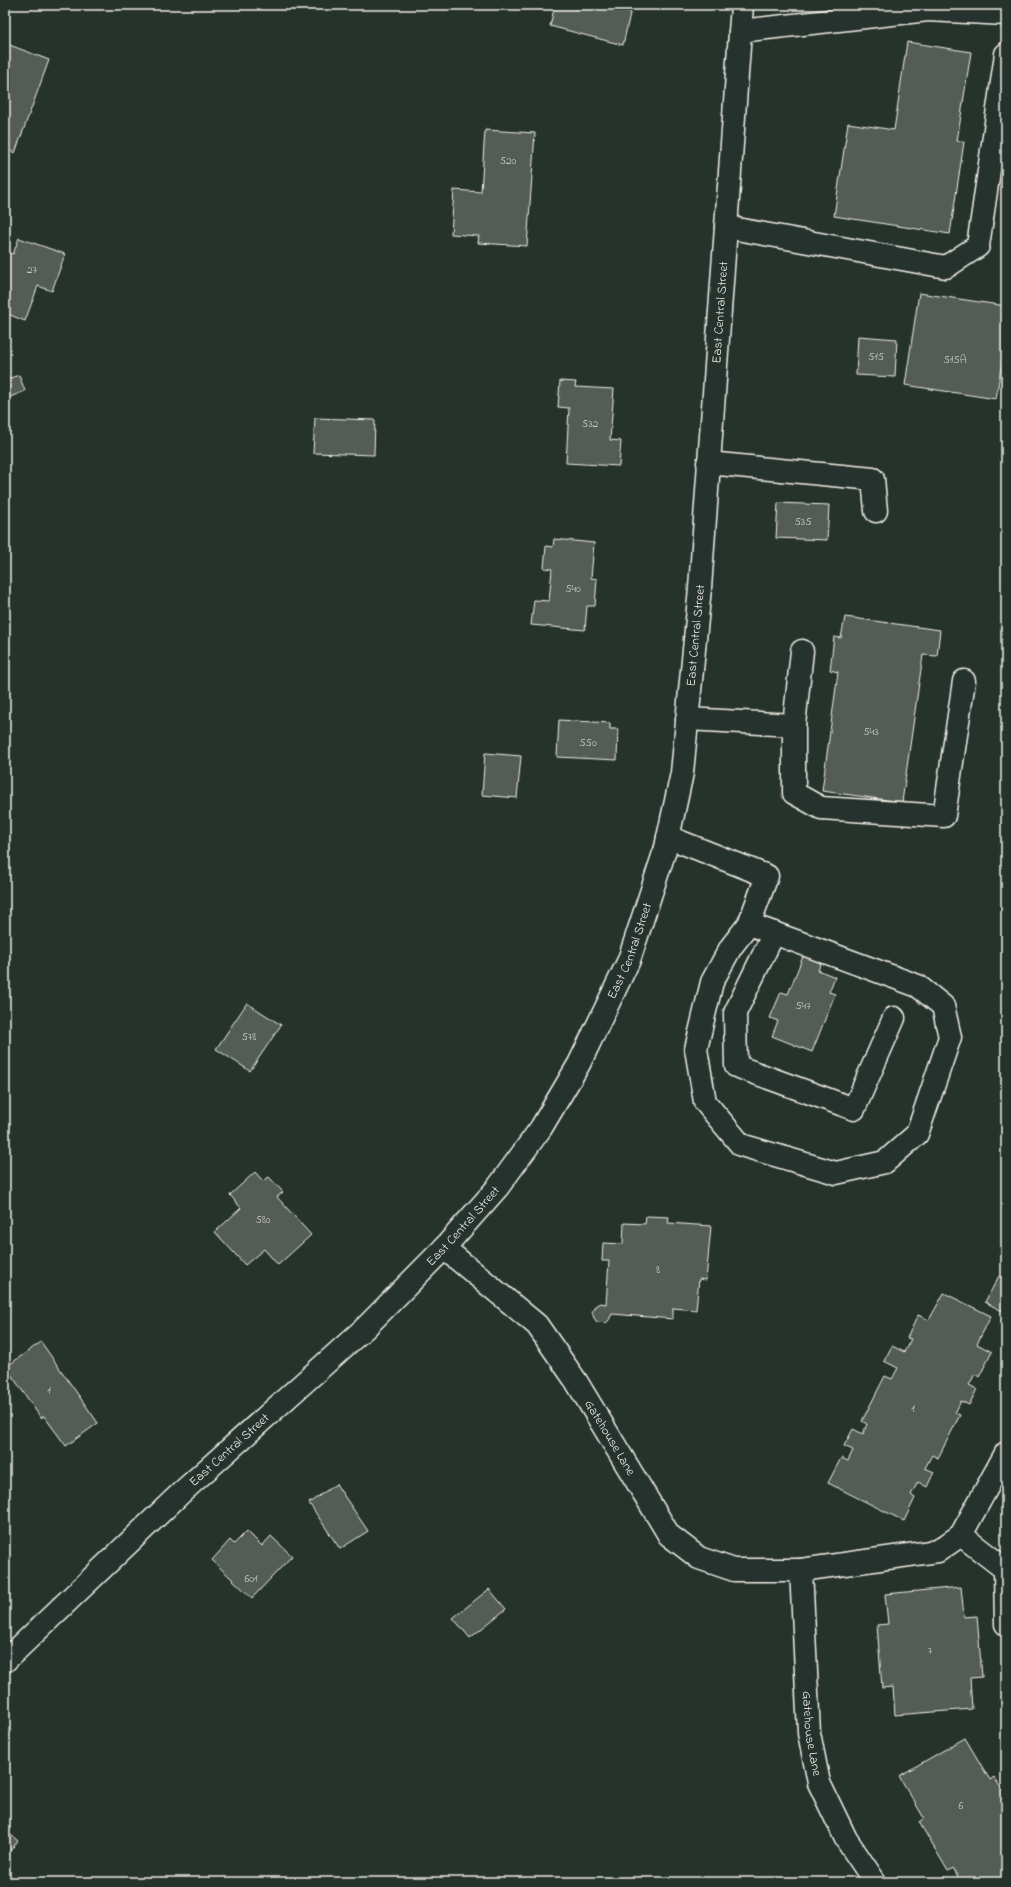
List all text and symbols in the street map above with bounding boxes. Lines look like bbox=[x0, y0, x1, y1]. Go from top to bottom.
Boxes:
house number: 520 bbox=[500, 153, 517, 169]
street label: East Central Street bbox=[707, 260, 733, 364]
house number: 27 bbox=[27, 262, 37, 278]
house number: 515 bbox=[868, 349, 884, 365]
house number: 515A bbox=[944, 352, 967, 368]
house number: 532 bbox=[582, 416, 599, 432]
house number: 535 bbox=[794, 514, 812, 530]
house number: 540 bbox=[565, 581, 581, 597]
street label: East Central Street bbox=[681, 583, 710, 687]
house number: 543 bbox=[863, 724, 879, 740]
house number: 550 bbox=[579, 735, 597, 751]
street label: East Central Street bbox=[602, 899, 657, 1002]
house number: 547 bbox=[795, 998, 811, 1014]
house number: 578 bbox=[242, 1029, 256, 1045]
street label: East Central Street bbox=[422, 1181, 505, 1270]
house number: 580 bbox=[255, 1212, 271, 1228]
house number: 8 bbox=[656, 1262, 660, 1278]
house number: 1 bbox=[47, 1383, 51, 1399]
street label: Gatehouse Lane bbox=[580, 1396, 640, 1479]
house number: 1 bbox=[911, 1401, 915, 1417]
street label: East Central Street bbox=[185, 1408, 274, 1491]
house number: 601 bbox=[244, 1571, 258, 1587]
house number: 7 bbox=[928, 1643, 933, 1659]
street label: Gatehouse Lane bbox=[797, 1691, 827, 1778]
house number: 6 bbox=[959, 1798, 964, 1814]

